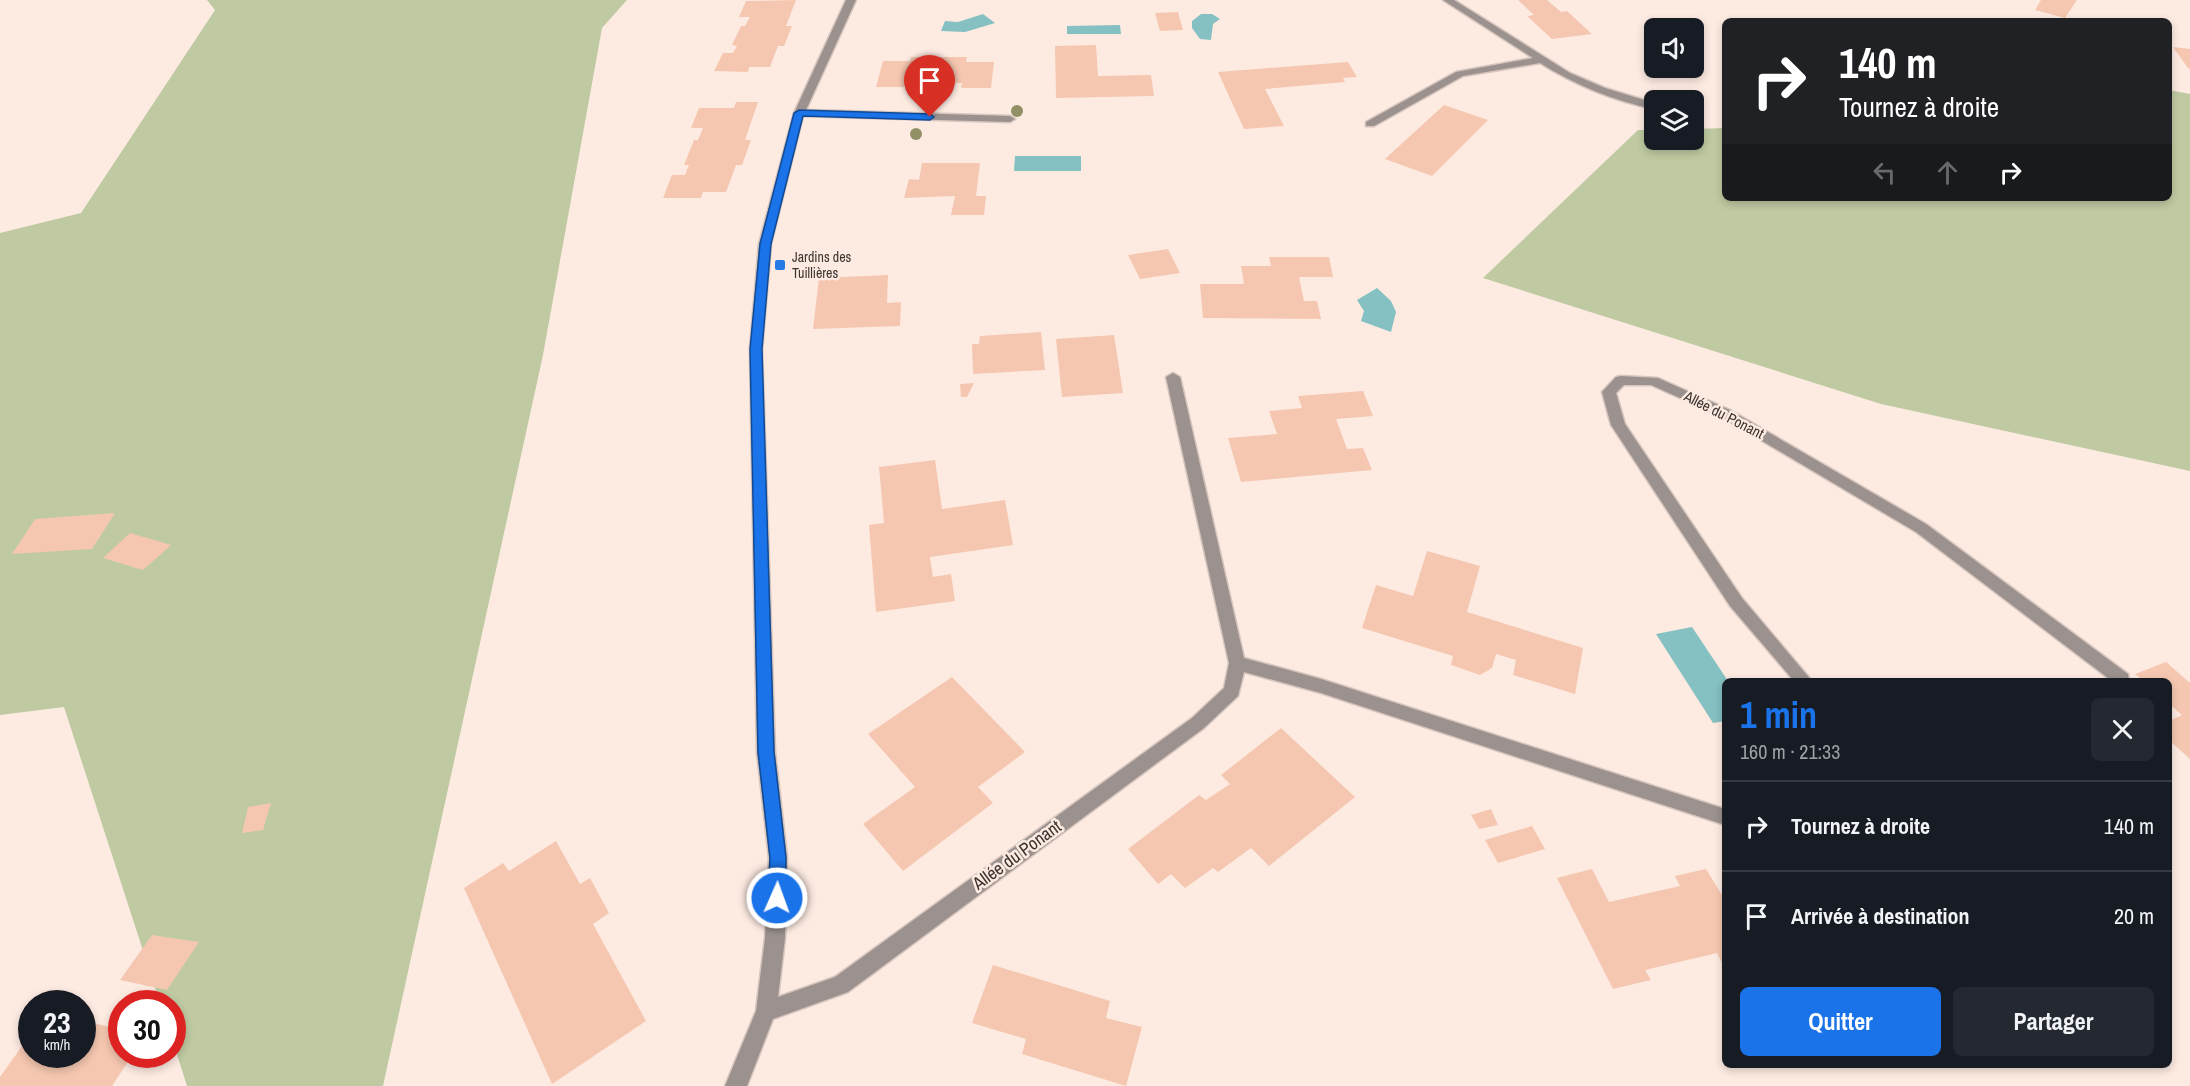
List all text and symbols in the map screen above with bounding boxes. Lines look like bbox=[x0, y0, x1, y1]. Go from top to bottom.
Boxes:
map controls bbox=[1644, 18, 1704, 150]
button: sound bbox=[1644, 18, 1704, 78]
text: 140 m bbox=[1839, 35, 1937, 91]
icon: right bbox=[1740, 42, 1818, 120]
pin bbox=[904, 55, 955, 117]
icon: arrive bbox=[913, 64, 946, 97]
text: Tournez à droite bbox=[1839, 89, 1999, 125]
button: layers bbox=[1644, 90, 1704, 150]
icon: left bbox=[1868, 156, 1901, 189]
icon: ahead bbox=[1931, 156, 1964, 189]
icon: right bbox=[1994, 156, 2027, 189]
place label: Jardins des Tuillières bbox=[792, 248, 852, 282]
marker: Jardins des Tuillières bbox=[773, 258, 787, 272]
street label: Allée du Ponant bbox=[1680, 385, 1768, 444]
text: 1 min bbox=[1740, 691, 1817, 739]
button: close bbox=[2091, 698, 2154, 761]
text: 160 m · 21:33 bbox=[1740, 738, 1840, 765]
icon: right bbox=[1740, 810, 1773, 843]
text: Tournez à droite bbox=[1791, 811, 1930, 841]
text: 140 m bbox=[2104, 811, 2154, 841]
street label: Allée du Ponant bbox=[966, 814, 1066, 896]
position arrow bbox=[745, 866, 809, 930]
icon: arrive bbox=[1740, 900, 1773, 933]
text: Arrivée à destination bbox=[1791, 901, 1969, 931]
text: 20 m bbox=[2114, 901, 2154, 931]
button: Quitter bbox=[1740, 987, 1941, 1056]
button: Partager bbox=[1953, 987, 2154, 1056]
speed limit sign: 30 bbox=[108, 990, 186, 1068]
text: 23 bbox=[43, 1002, 71, 1042]
text: km/h bbox=[44, 1034, 70, 1055]

